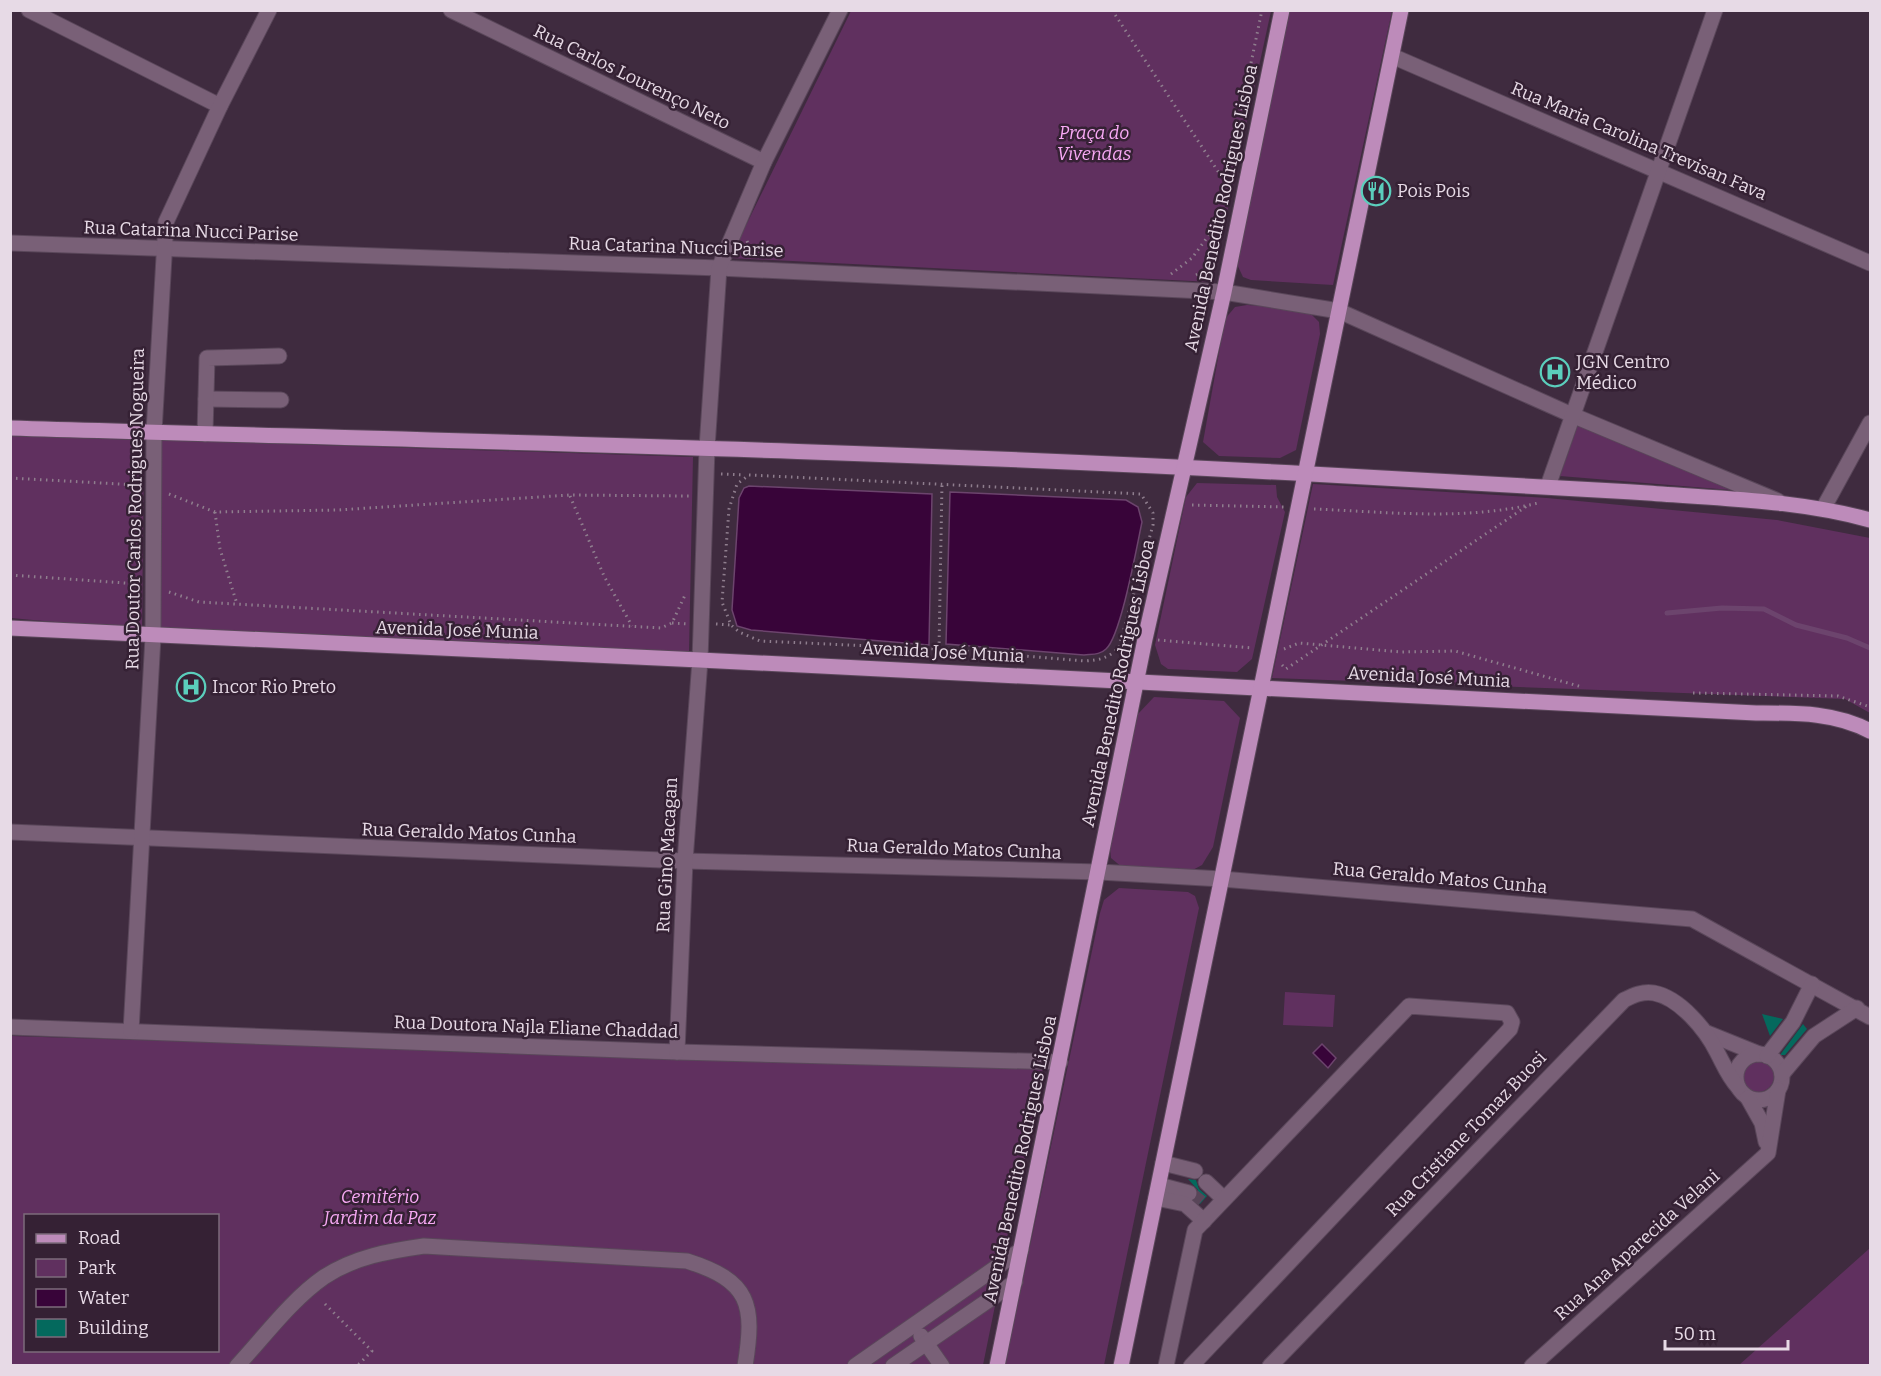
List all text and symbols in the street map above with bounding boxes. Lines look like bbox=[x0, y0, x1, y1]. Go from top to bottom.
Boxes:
street label: Rua Carlos Lourenço Neto bbox=[530, 20, 734, 134]
street label: Avenida Benedito Rodrigues Lisboa bbox=[1180, 62, 1262, 354]
street label: Rua Maria Carolina Trevisan Fava bbox=[1508, 77, 1770, 205]
park label: Praça do Vivendas bbox=[1057, 122, 1132, 165]
restaurant icon: Pois Pois bbox=[1360, 175, 1392, 207]
place label: Pois Pois bbox=[1397, 180, 1470, 202]
street label: Rua Catarina Nucci Parise bbox=[83, 216, 299, 246]
street label: Rua Catarina Nucci Parise bbox=[568, 232, 784, 262]
street label: Rua Doutor Carlos Rodrigues Nogueira bbox=[121, 348, 149, 670]
place label: JGN Centro Médico bbox=[1575, 351, 1670, 394]
hospital icon: JGN Centro Médico bbox=[1539, 356, 1571, 388]
street label: Avenida Benedito Rodrigues Lisboa bbox=[1077, 537, 1159, 829]
street label: Avenida José Munia bbox=[375, 616, 539, 644]
street label: Avenida José Munia bbox=[861, 637, 1025, 667]
street label: Avenida José Munia bbox=[1347, 662, 1511, 692]
hospital icon: Incor Rio Preto bbox=[175, 671, 207, 703]
place label: Incor Rio Preto bbox=[212, 676, 336, 698]
street label: Rua Gino Macagan bbox=[652, 776, 682, 933]
street label: Rua Geraldo Matos Cunha bbox=[361, 818, 577, 848]
street label: Rua Geraldo Matos Cunha bbox=[846, 834, 1062, 864]
street label: Rua Geraldo Matos Cunha bbox=[1332, 858, 1548, 898]
street label: Rua Doutora Najla Eliane Chaddad bbox=[393, 1011, 679, 1043]
street label: Avenida Benedito Rodrigues Lisboa bbox=[979, 1013, 1061, 1305]
street label: Rua Cristiane Tomaz Buosi bbox=[1381, 1047, 1551, 1221]
street label: Rua Ana Aparecida Velani bbox=[1550, 1165, 1724, 1325]
park label: Cemitério Jardim da Paz bbox=[322, 1186, 437, 1229]
legend bbox=[24, 1214, 219, 1352]
text: Road bbox=[78, 1227, 121, 1249]
text: Park bbox=[78, 1257, 117, 1279]
text: Water bbox=[78, 1287, 129, 1309]
scale bar bbox=[1665, 1313, 1788, 1351]
text: Building bbox=[78, 1317, 149, 1339]
text: 50 m bbox=[1674, 1323, 1716, 1345]

